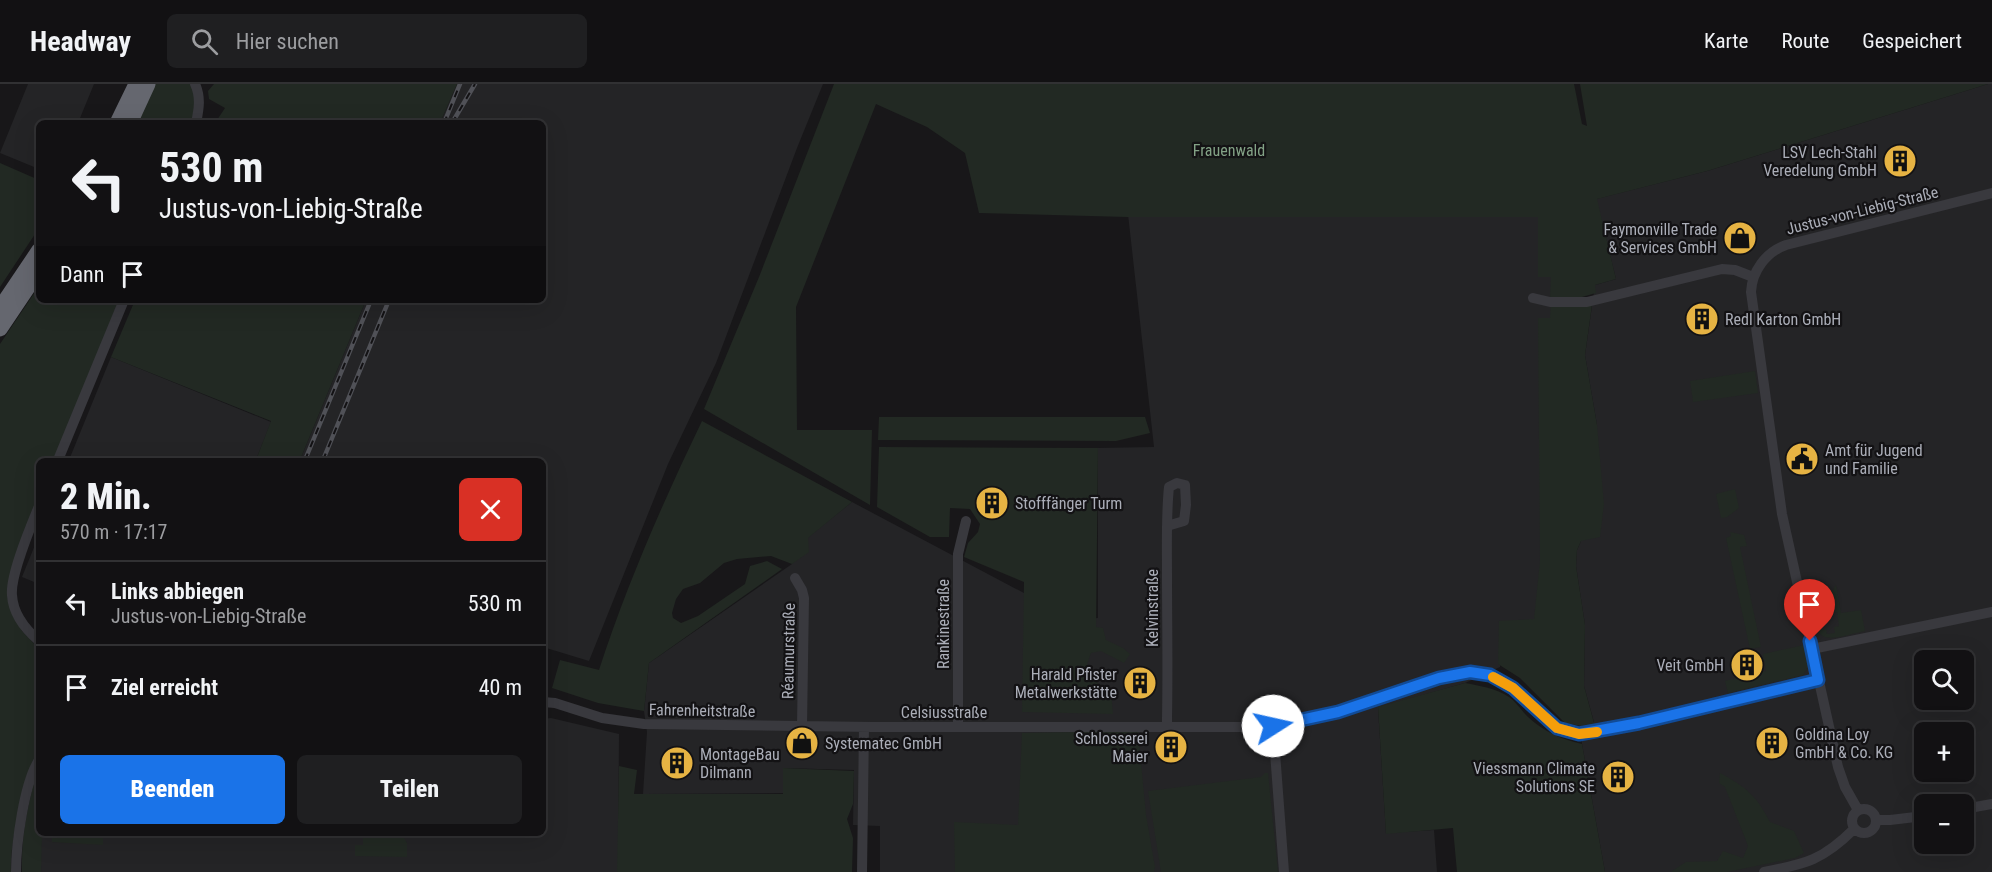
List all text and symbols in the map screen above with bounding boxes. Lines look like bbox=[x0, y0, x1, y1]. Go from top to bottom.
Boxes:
search box bbox=[167, 14, 587, 68]
text: Headway bbox=[30, 25, 131, 58]
icon: search bbox=[188, 25, 221, 58]
text: Hier suchen bbox=[236, 29, 339, 54]
text: Karte bbox=[1704, 29, 1748, 53]
text: Route bbox=[1781, 29, 1829, 53]
text: Gespeichert bbox=[1862, 29, 1962, 53]
park label: Frauenwald bbox=[1193, 141, 1265, 160]
text: 530 m bbox=[159, 143, 264, 192]
place label: LSV Lech-Stahl Veredelung GmbH bbox=[1763, 143, 1877, 180]
building icon: LSV Lech-Stahl Veredelung GmbH bbox=[1882, 143, 1918, 179]
icon: left bbox=[60, 144, 138, 222]
street label: Justus-von-Liebig-Straße bbox=[1784, 182, 1940, 239]
text: Justus-von-Liebig-Straße bbox=[159, 193, 423, 225]
place label: Faymonville Trade & Services GmbH bbox=[1603, 220, 1717, 257]
shop icon: Faymonville Trade & Services GmbH bbox=[1722, 220, 1758, 256]
icon: arrive bbox=[116, 258, 149, 291]
text: Dann bbox=[60, 262, 104, 287]
building icon: Redl Karton GmbH bbox=[1684, 301, 1720, 337]
place label: Redl Karton GmbH bbox=[1725, 310, 1841, 329]
public building icon: Amt für Jugend und Familie bbox=[1784, 441, 1820, 477]
place label: Amt für Jugend und Familie bbox=[1825, 441, 1923, 478]
text: 2 Min. bbox=[60, 476, 152, 518]
button: close bbox=[459, 478, 522, 541]
building icon: Stofffänger Turm bbox=[974, 485, 1010, 521]
place label: Stofffänger Turm bbox=[1015, 494, 1122, 513]
text: 570 m · 17:17 bbox=[60, 520, 167, 544]
street label: Kelvinstraße bbox=[1143, 569, 1162, 647]
text: Links abbiegen bbox=[111, 579, 244, 604]
street label: Rankinestraße bbox=[934, 579, 953, 669]
pin bbox=[1784, 579, 1835, 641]
icon: left bbox=[60, 587, 93, 620]
icon: arrive bbox=[1793, 588, 1826, 621]
text: 530 m bbox=[468, 591, 522, 616]
street label: Réaumurstraße bbox=[778, 603, 799, 699]
text: Justus-von-Liebig-Straße bbox=[111, 604, 306, 628]
building icon: Veit GmbH bbox=[1729, 647, 1765, 683]
map controls bbox=[1914, 650, 1974, 854]
button: search bbox=[1914, 650, 1974, 710]
place label: Veit GmbH bbox=[1656, 656, 1724, 675]
place label: Harald Pfister Metalwerkstätte bbox=[1015, 665, 1117, 702]
building icon: Harald Pfister Metalwerkstätte bbox=[1122, 665, 1158, 701]
icon: arrive bbox=[60, 671, 93, 704]
text: Ziel erreicht bbox=[111, 675, 218, 700]
text: 40 m bbox=[479, 675, 522, 700]
position arrow bbox=[1241, 694, 1305, 758]
street label: Fahrenheitstraße bbox=[649, 700, 755, 721]
street label: Celsiusstraße bbox=[901, 703, 987, 722]
button: + bbox=[1914, 722, 1974, 782]
shop icon: Systematec GmbH bbox=[784, 725, 820, 761]
building icon: Goldina Loy GmbH & Co. KG bbox=[1754, 725, 1790, 761]
place label: Goldina Loy GmbH & Co. KG bbox=[1795, 725, 1893, 762]
place label: Schlosserei Maier bbox=[1075, 729, 1148, 766]
building icon: Schlosserei Maier bbox=[1153, 729, 1189, 765]
place label: Systematec GmbH bbox=[825, 734, 942, 753]
building icon: MontageBau Dilmann bbox=[659, 745, 695, 781]
place label: MontageBau Dilmann bbox=[700, 745, 780, 782]
button: Beenden bbox=[60, 755, 285, 824]
button: Teilen bbox=[297, 755, 522, 824]
place label: Viessmann Climate Solutions SE bbox=[1473, 759, 1595, 796]
building icon: Viessmann Climate Solutions SE bbox=[1600, 759, 1636, 795]
button: − bbox=[1914, 794, 1974, 854]

